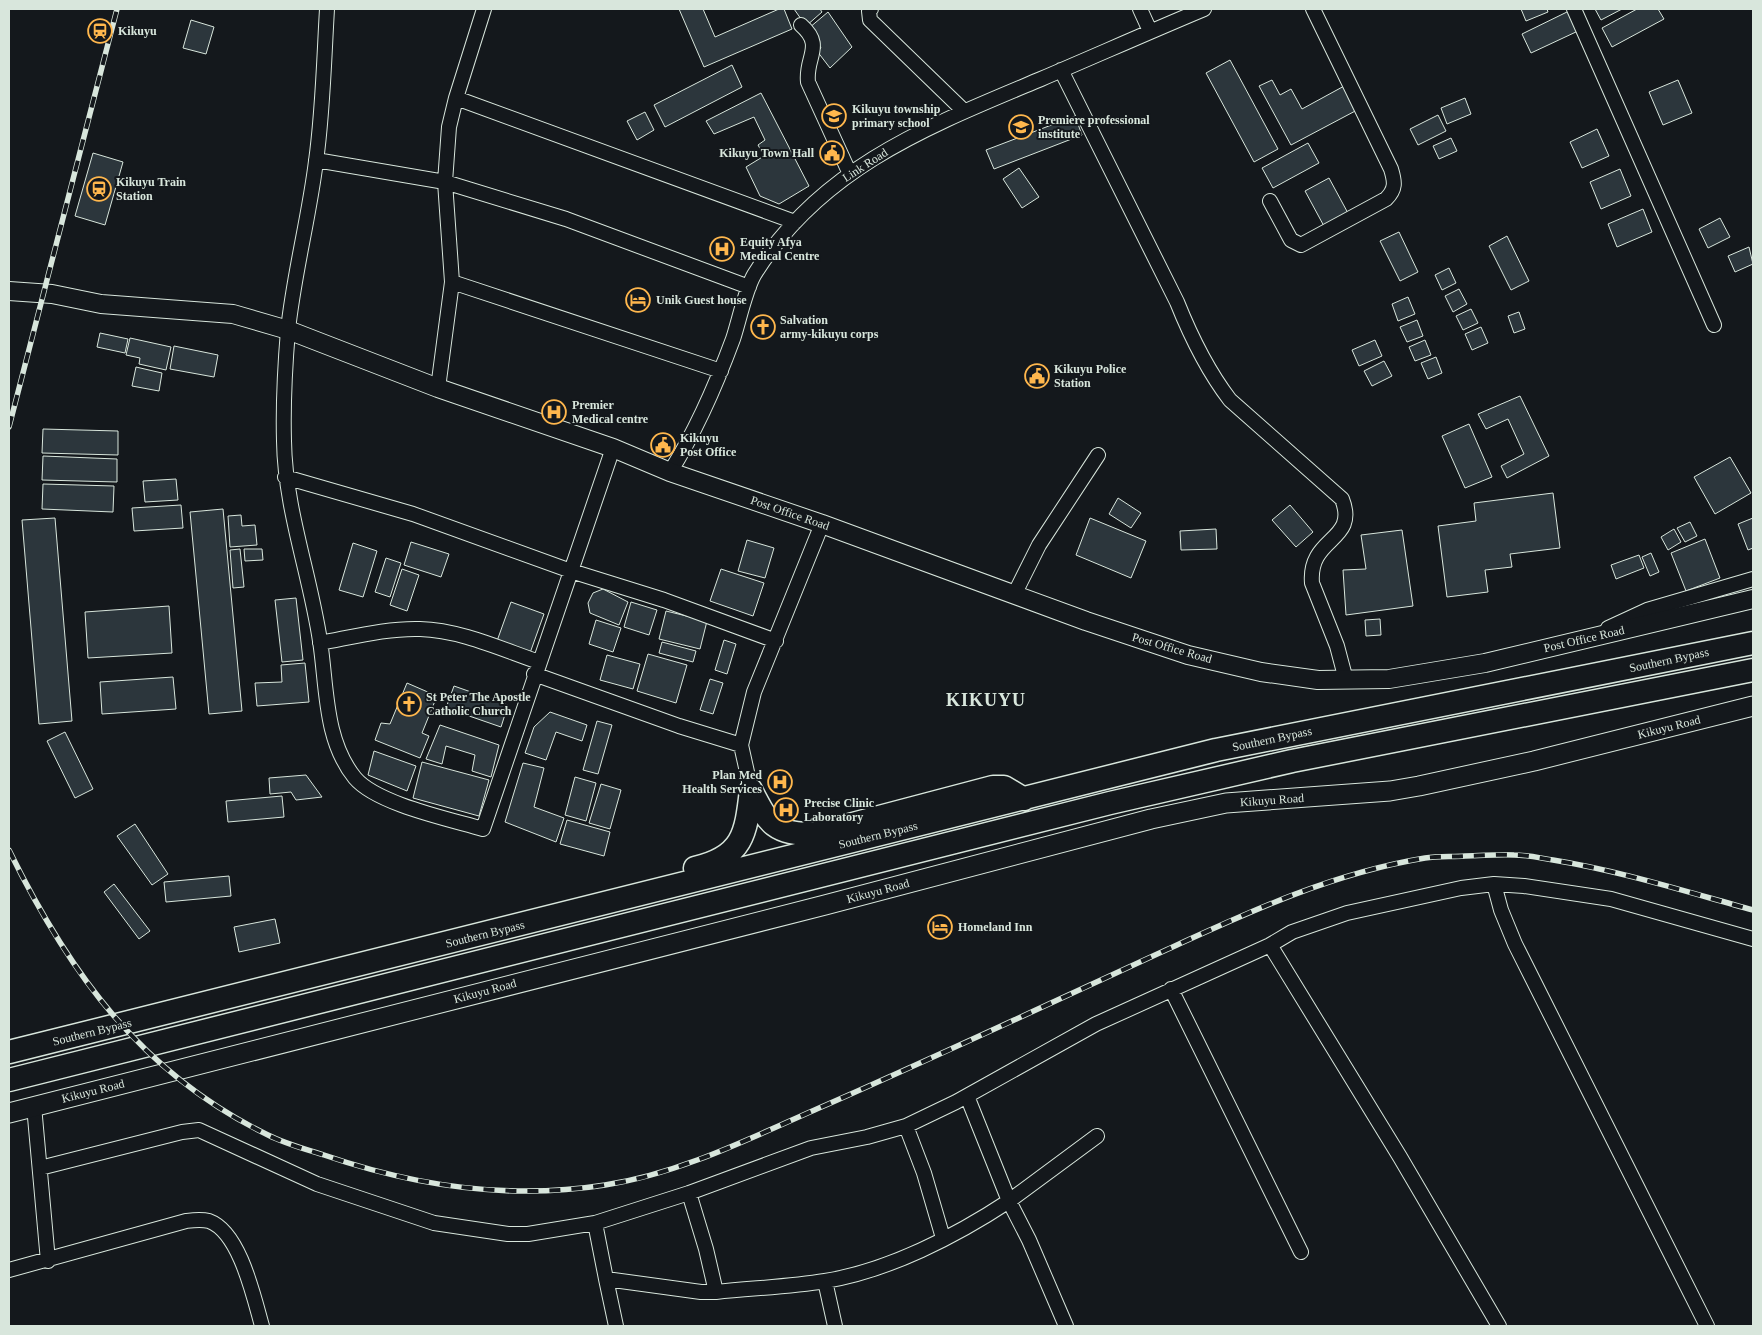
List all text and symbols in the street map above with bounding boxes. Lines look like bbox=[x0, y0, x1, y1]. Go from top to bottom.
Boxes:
station icon: Kikuyu bbox=[87, 18, 113, 44]
place label: Kikuyu bbox=[118, 24, 157, 38]
place label: Kikuyu township primary school bbox=[852, 102, 941, 130]
school or university icon: Kikuyu township primary school bbox=[821, 103, 847, 129]
place label: Premiere professional institute bbox=[1038, 113, 1150, 141]
school or university icon: Premiere professional institute bbox=[1008, 114, 1034, 140]
public building icon: Kikuyu Town Hall bbox=[819, 140, 845, 166]
street label: Link Road bbox=[840, 145, 890, 185]
place label: Kikuyu Town Hall bbox=[719, 146, 815, 160]
place label: Kikuyu Train Station bbox=[116, 175, 186, 203]
station icon: Kikuyu Train Station bbox=[86, 176, 112, 202]
place label: Equity Afya Medical Centre bbox=[740, 235, 820, 263]
hospital icon: Equity Afya Medical Centre bbox=[709, 236, 735, 262]
hotel icon: Unik Guest house bbox=[625, 287, 651, 313]
place label: Unik Guest house bbox=[656, 293, 747, 307]
place label: Salvation army-kikuyu corps bbox=[780, 313, 879, 341]
church icon: Salvation army-kikuyu corps bbox=[750, 314, 776, 340]
place label: Kikuyu Police Station bbox=[1054, 362, 1127, 390]
public building icon: Kikuyu Police Station bbox=[1024, 363, 1050, 389]
place label: Premier Medical centre bbox=[572, 398, 649, 426]
hospital icon: Premier Medical centre bbox=[541, 399, 567, 425]
place label: Kikuyu Post Office bbox=[680, 431, 737, 459]
public building icon: Kikuyu Post Office bbox=[650, 432, 676, 458]
street label: Post Office Road bbox=[749, 493, 831, 533]
street label: Post Office Road bbox=[1542, 623, 1626, 655]
street label: Post Office Road bbox=[1130, 630, 1214, 666]
street label: Southern Bypass bbox=[1628, 645, 1710, 675]
place label: St Peter The Apostle Catholic Church bbox=[426, 690, 531, 718]
district label: KIKUYU bbox=[946, 690, 1026, 710]
church icon: St Peter The Apostle Catholic Church bbox=[396, 691, 422, 717]
street label: Kikuyu Road bbox=[1636, 712, 1702, 742]
street label: Southern Bypass bbox=[1231, 724, 1313, 754]
place label: Plan Med Health Services bbox=[682, 768, 762, 796]
hospital icon: Plan Med Health Services bbox=[767, 769, 793, 795]
street label: Kikuyu Road bbox=[1239, 791, 1305, 809]
place label: Precise Clinic Laboratory bbox=[804, 796, 875, 824]
hospital icon: Precise Clinic Laboratory bbox=[773, 797, 799, 823]
street label: Southern Bypass bbox=[837, 818, 919, 852]
street label: Kikuyu Road bbox=[845, 876, 911, 906]
hotel icon: Homeland Inn bbox=[927, 914, 953, 940]
street label: Southern Bypass bbox=[444, 917, 526, 951]
place label: Homeland Inn bbox=[958, 920, 1033, 934]
street label: Kikuyu Road bbox=[452, 976, 518, 1006]
street label: Southern Bypass bbox=[51, 1015, 133, 1049]
street label: Kikuyu Road bbox=[60, 1076, 126, 1106]

